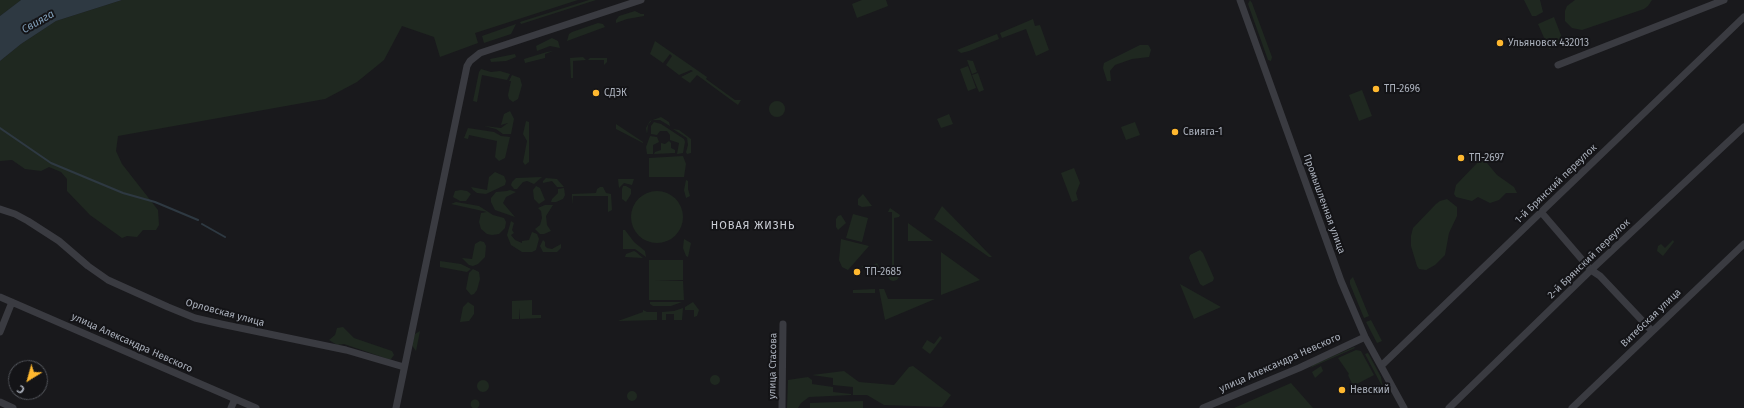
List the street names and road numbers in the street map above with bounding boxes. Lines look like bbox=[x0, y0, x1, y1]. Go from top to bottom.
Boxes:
street label: 1-й Брянский переулок bbox=[1513, 142, 1599, 226]
street label: Промышленная улица bbox=[1300, 153, 1348, 255]
street label: 2-й Брянский переулок bbox=[1545, 217, 1633, 301]
street label: Витебская улица bbox=[1618, 286, 1684, 350]
street label: Орловская улица bbox=[184, 297, 266, 329]
street label: улица Александра Невского bbox=[69, 311, 195, 375]
street label: улица Александра Невского bbox=[1217, 331, 1343, 395]
street label: улица Стасова bbox=[766, 333, 780, 399]

